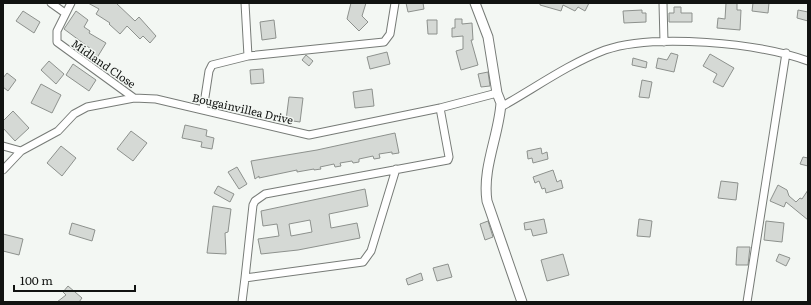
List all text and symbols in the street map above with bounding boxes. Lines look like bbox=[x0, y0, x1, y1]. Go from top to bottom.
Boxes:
street label: Midland Close bbox=[69, 35, 140, 91]
street label: Bougainvillea Drive bbox=[191, 89, 295, 127]
scale bar bbox=[14, 267, 135, 293]
text: 100 m bbox=[20, 271, 53, 289]

